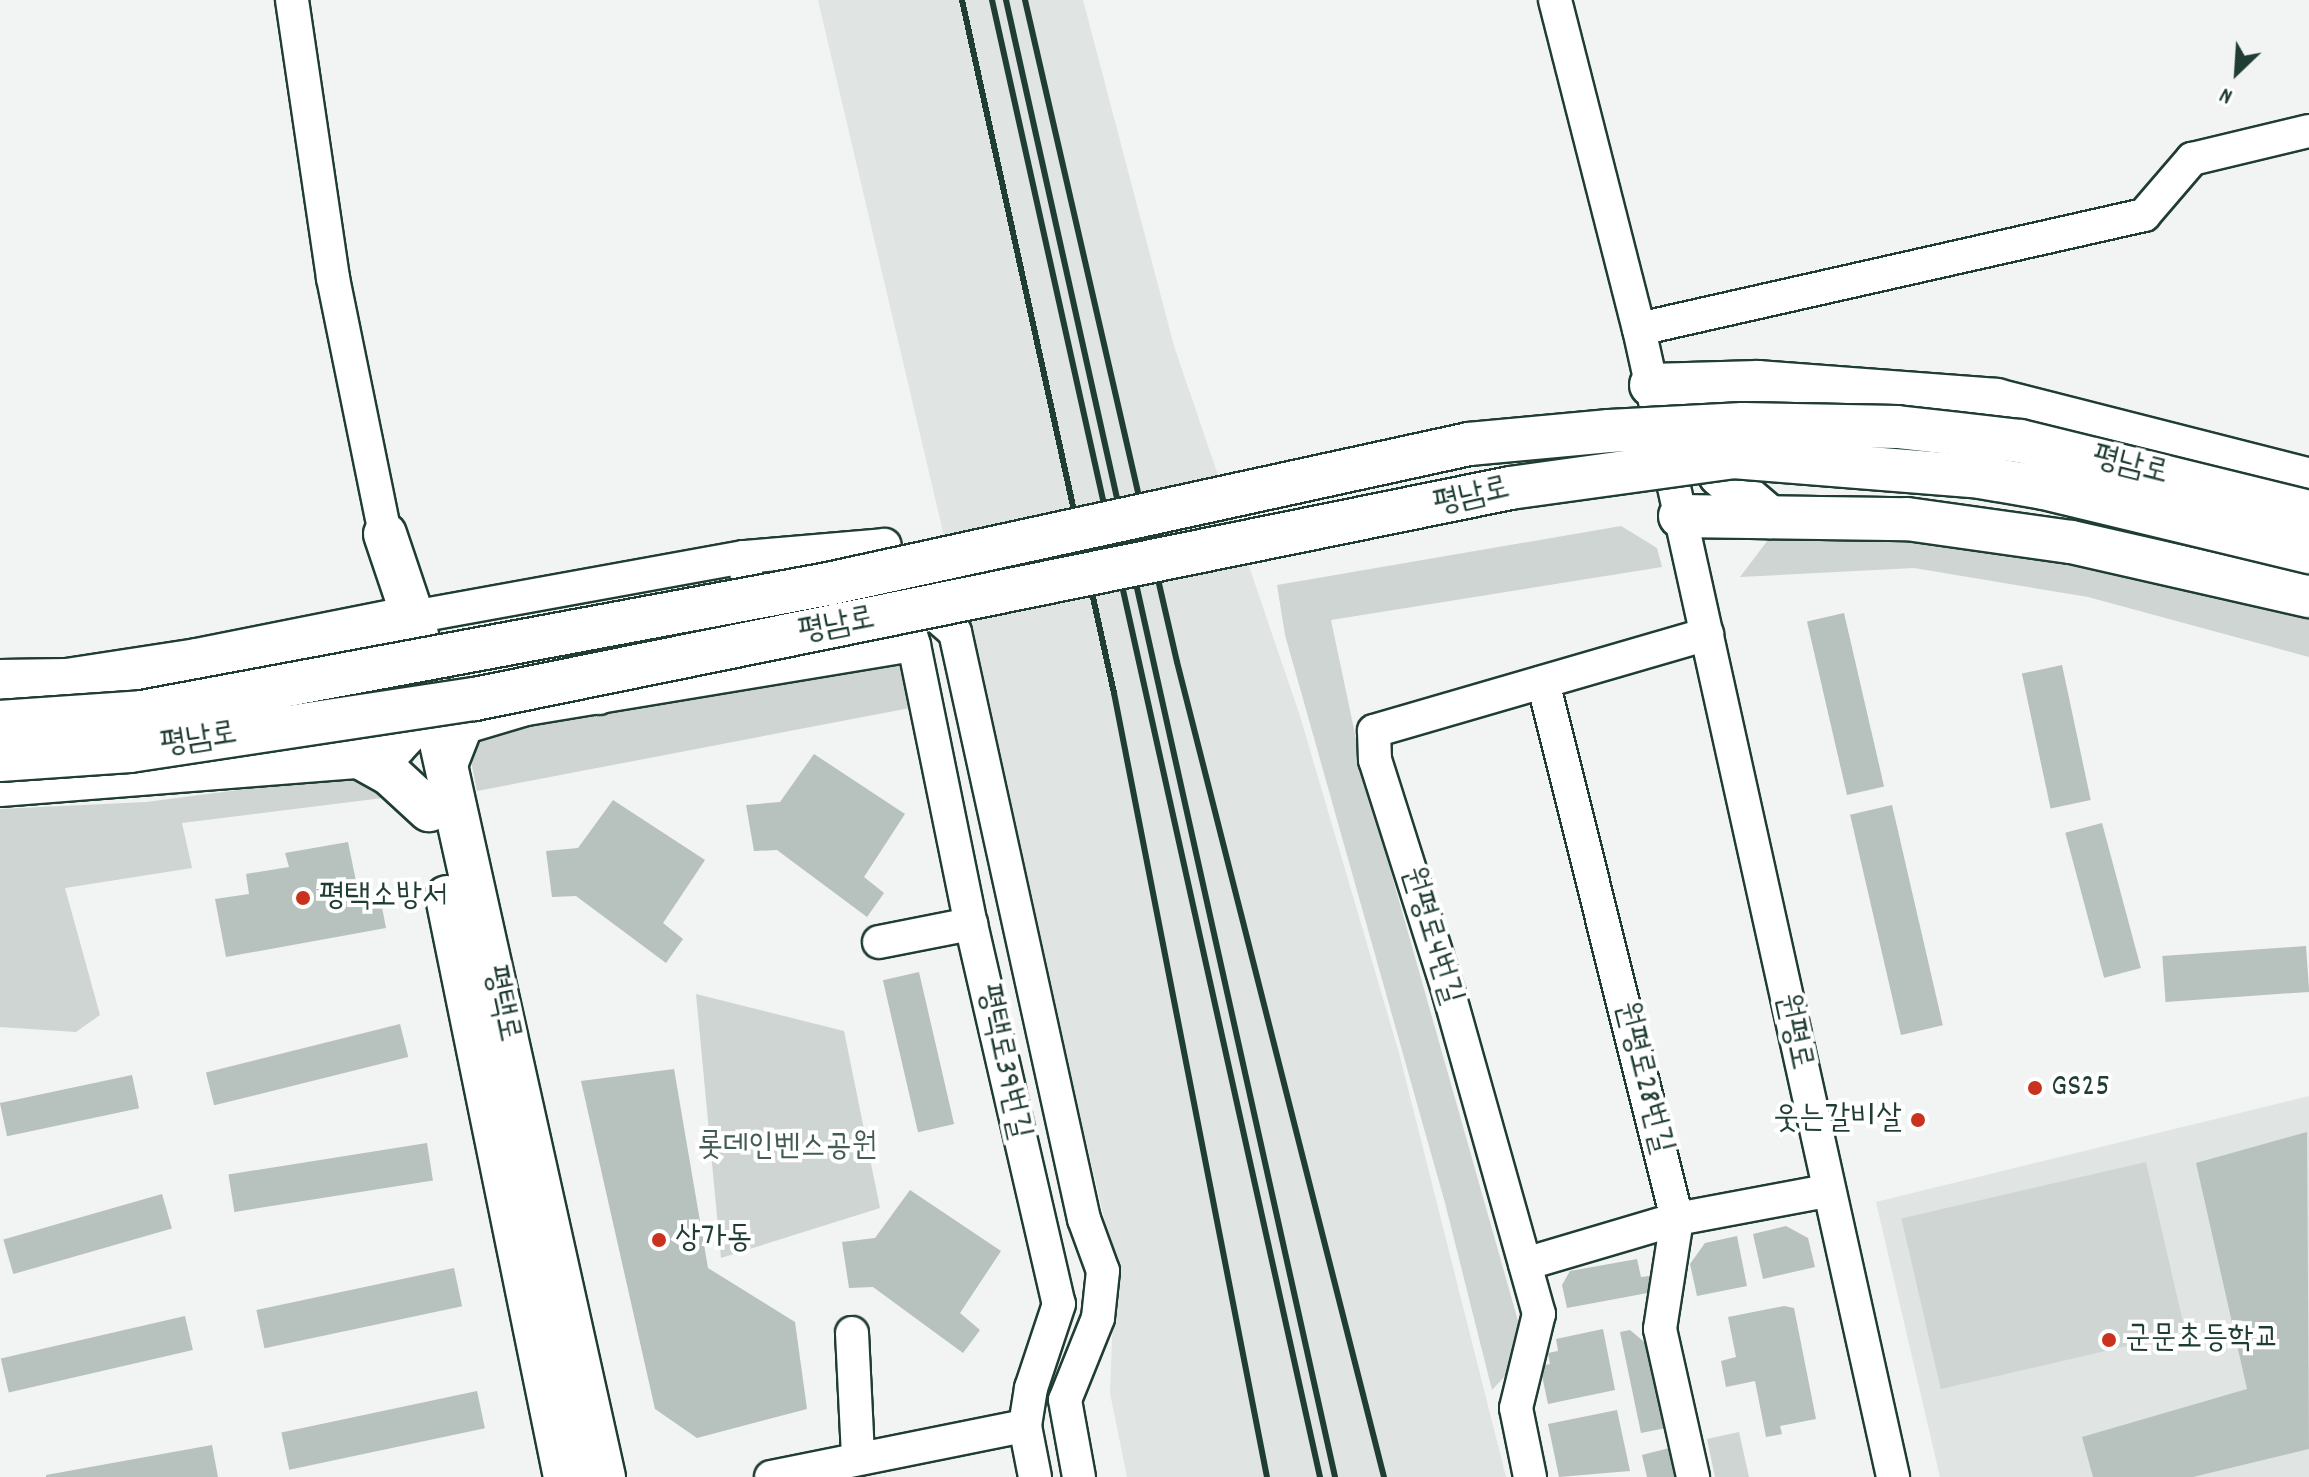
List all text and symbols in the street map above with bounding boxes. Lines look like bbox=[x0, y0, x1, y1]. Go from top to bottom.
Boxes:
north arrow bbox=[2197, 32, 2277, 112]
text: N bbox=[2215, 78, 2238, 111]
street label: 평남로 bbox=[2088, 439, 2172, 495]
street label: 평남로 bbox=[1430, 471, 1514, 525]
street label: 평남로 bbox=[795, 601, 879, 653]
street label: 평남로 bbox=[158, 716, 240, 766]
street label: 원평로4번길 bbox=[1391, 862, 1469, 1010]
place label: 평택소방서 bbox=[319, 879, 448, 917]
marker: 평택소방서 bbox=[294, 889, 312, 907]
street label: 평택로 bbox=[473, 962, 527, 1046]
street label: 평택로39번길 bbox=[967, 981, 1037, 1143]
street label: 원평로 bbox=[1765, 990, 1819, 1074]
street label: 원평로28번길 bbox=[1605, 998, 1679, 1158]
place label: GS25 bbox=[2051, 1069, 2110, 1107]
marker: GS25 bbox=[2026, 1079, 2044, 1097]
place label: 웃는갈비살 bbox=[1773, 1101, 1902, 1139]
marker: 웃는갈비살 bbox=[1909, 1111, 1927, 1129]
park label: 롯데인벤스공원 bbox=[697, 1129, 877, 1167]
place label: 상가동 bbox=[675, 1221, 752, 1259]
marker: 상가동 bbox=[650, 1231, 668, 1249]
place label: 군문초등학교 bbox=[2125, 1321, 2280, 1359]
marker: 군문초등학교 bbox=[2100, 1331, 2118, 1349]

